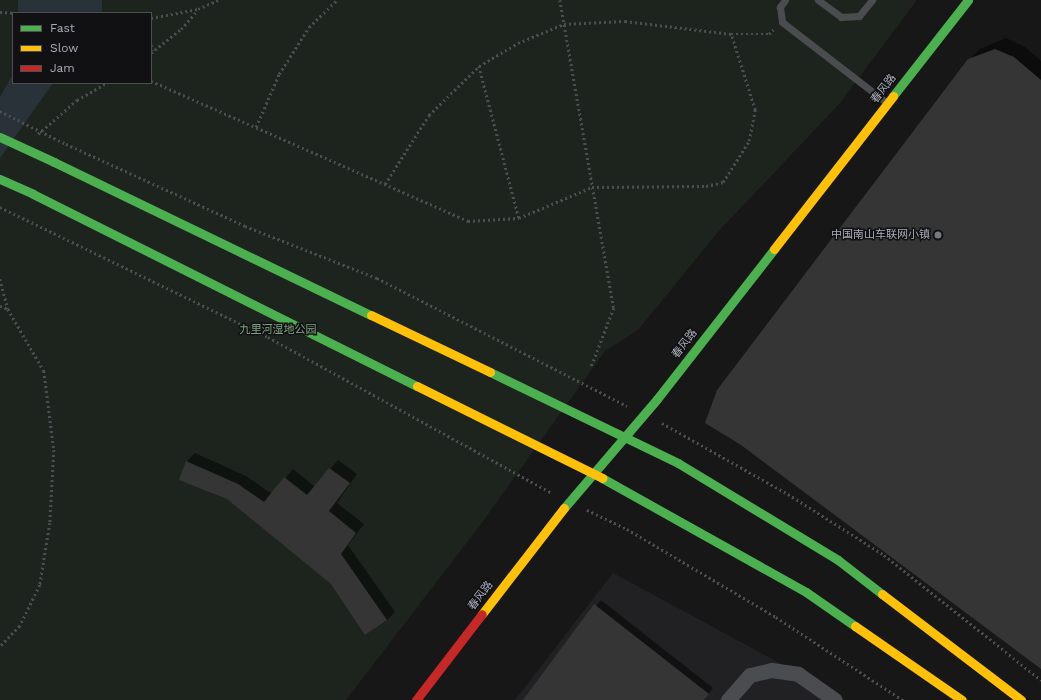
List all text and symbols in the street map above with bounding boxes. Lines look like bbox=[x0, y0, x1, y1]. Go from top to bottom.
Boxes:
legend bbox=[12, 12, 152, 84]
text: Fast bbox=[50, 21, 75, 35]
text: Slow bbox=[50, 41, 78, 55]
text: Jam bbox=[50, 61, 75, 75]
street label: 春风路 bbox=[869, 72, 899, 106]
place label: 中国南山车联网小镇 bbox=[831, 228, 930, 242]
marker: 中国南山车联网小镇 bbox=[933, 230, 943, 240]
park label: 九里河湿地公园 bbox=[240, 323, 316, 337]
street label: 春风路 bbox=[670, 327, 700, 361]
street label: 春风路 bbox=[466, 579, 496, 613]

